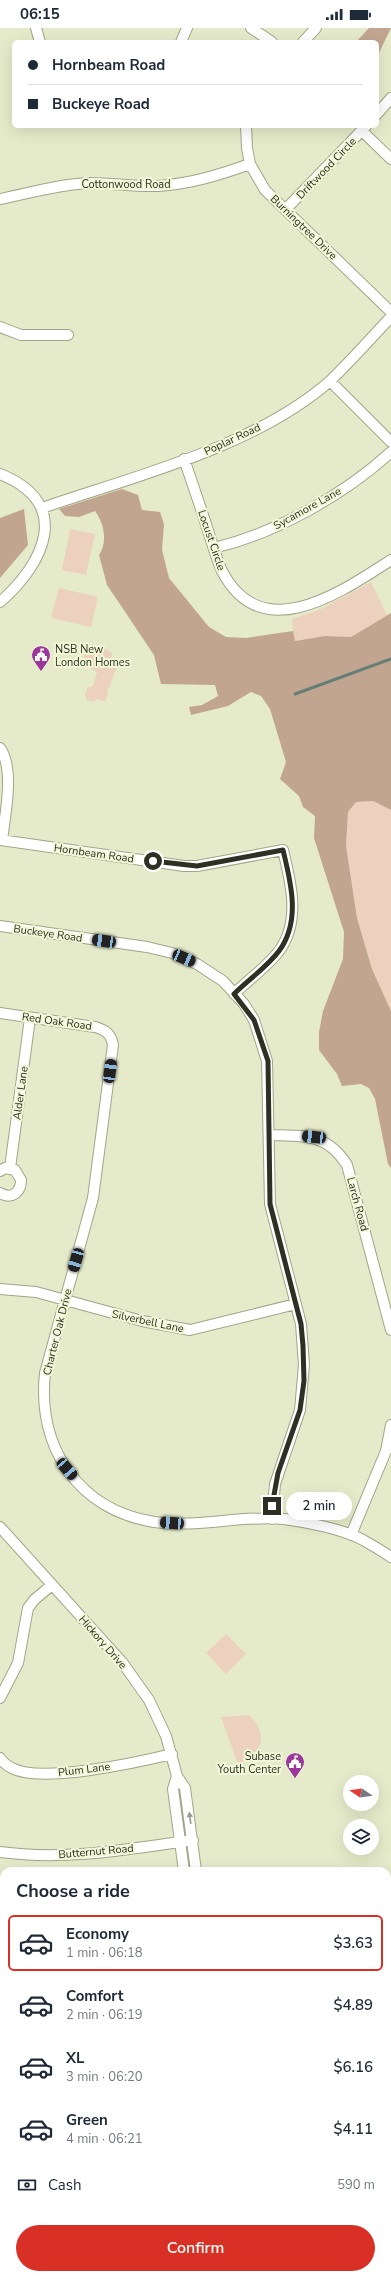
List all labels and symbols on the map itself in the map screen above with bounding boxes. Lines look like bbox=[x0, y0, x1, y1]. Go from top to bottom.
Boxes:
street label: Driftwood Circle bbox=[293, 134, 360, 203]
street label: Cottonwood Road bbox=[81, 177, 171, 192]
street label: Burningtree Drive bbox=[267, 192, 340, 263]
street label: Poplar Road bbox=[202, 420, 263, 459]
street label: Sycamore Lane bbox=[271, 484, 344, 533]
street label: Locust Circle bbox=[194, 508, 229, 573]
place label: NSB New London Homes bbox=[55, 642, 130, 670]
public building icon: NSB New London Homes bbox=[30, 644, 52, 672]
street label: Hornbeam Road bbox=[53, 840, 135, 867]
route start bbox=[144, 852, 162, 870]
street label: Buckeye Road bbox=[12, 921, 83, 946]
car bbox=[91, 933, 117, 949]
car bbox=[171, 948, 197, 968]
street label: Red Oak Road bbox=[21, 1009, 93, 1034]
car bbox=[102, 1058, 118, 1084]
street label: Alder Lane bbox=[9, 1065, 32, 1121]
car bbox=[301, 1130, 327, 1144]
street label: Larch Road bbox=[343, 1175, 372, 1233]
car bbox=[67, 1247, 85, 1273]
street label: Charter Oak Drive bbox=[39, 1287, 76, 1377]
street label: Silverbell Lane bbox=[110, 1307, 185, 1336]
car bbox=[55, 1456, 79, 1482]
callout: 2 min bbox=[286, 1492, 352, 1520]
route end bbox=[263, 1497, 281, 1515]
car bbox=[160, 1516, 184, 1530]
street label: Hickory Drive bbox=[75, 1612, 130, 1672]
place label: Subase Youth Center bbox=[216, 1749, 281, 1777]
public building icon: Subase Youth Center bbox=[284, 1751, 306, 1779]
street label: Plum Lane bbox=[57, 1759, 111, 1780]
north arrow bbox=[343, 1775, 379, 1811]
one-way arrow bbox=[187, 1812, 193, 1825]
street label: Butternut Road bbox=[58, 1841, 134, 1862]

